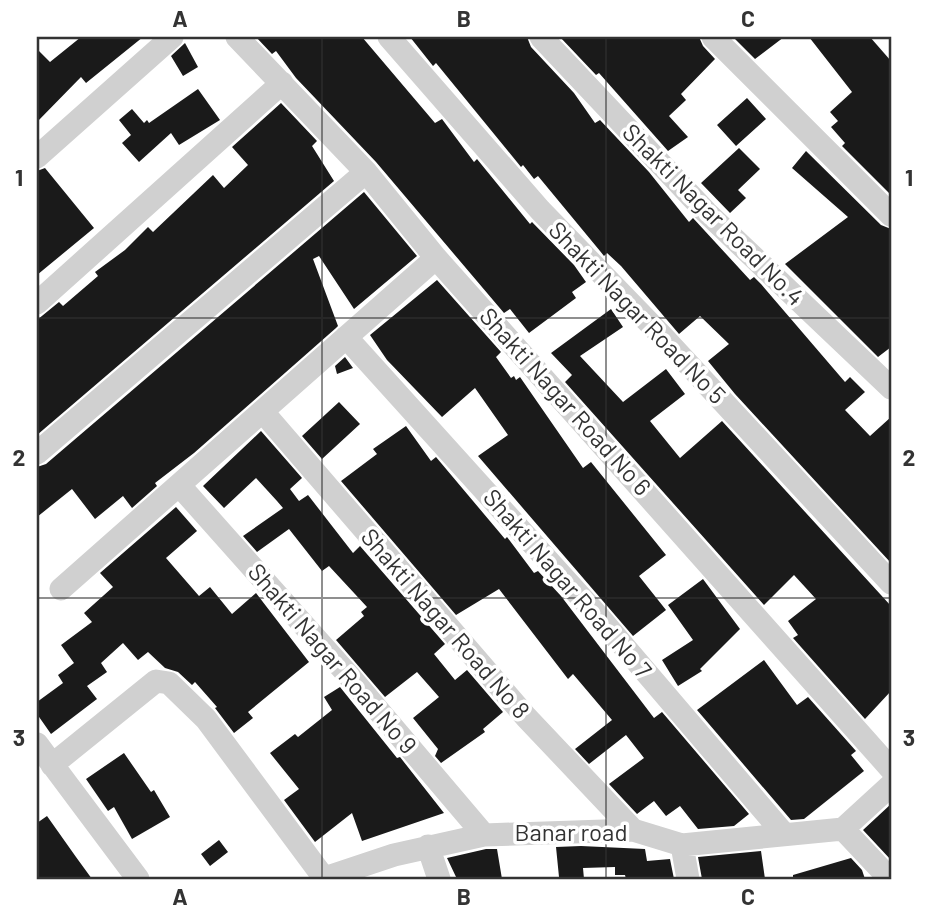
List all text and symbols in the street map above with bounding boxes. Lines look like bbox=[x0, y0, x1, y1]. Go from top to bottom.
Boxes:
text: A bbox=[172, 4, 188, 32]
text: B bbox=[457, 4, 471, 32]
text: C bbox=[741, 4, 755, 32]
street label: Shakti Nagar Road No.4 bbox=[617, 117, 811, 311]
text: 1 bbox=[15, 163, 23, 191]
text: 1 bbox=[905, 163, 913, 191]
street label: Shakti Nagar Road No 5 bbox=[543, 215, 733, 409]
street label: Shakti Nagar Road No 6 bbox=[474, 301, 658, 501]
text: 2 bbox=[13, 443, 25, 471]
text: 2 bbox=[903, 443, 915, 471]
street label: Shakti Nagar Road No 7 bbox=[478, 482, 658, 684]
street label: Shakti Nagar Road No 8 bbox=[356, 522, 537, 724]
street label: Shakti Nagar Road No 9 bbox=[243, 557, 424, 759]
text: 3 bbox=[13, 723, 25, 751]
text: 3 bbox=[903, 723, 915, 751]
street label: Banar road bbox=[515, 817, 627, 846]
text: A bbox=[172, 882, 188, 910]
text: B bbox=[457, 882, 471, 910]
text: C bbox=[741, 882, 755, 910]

